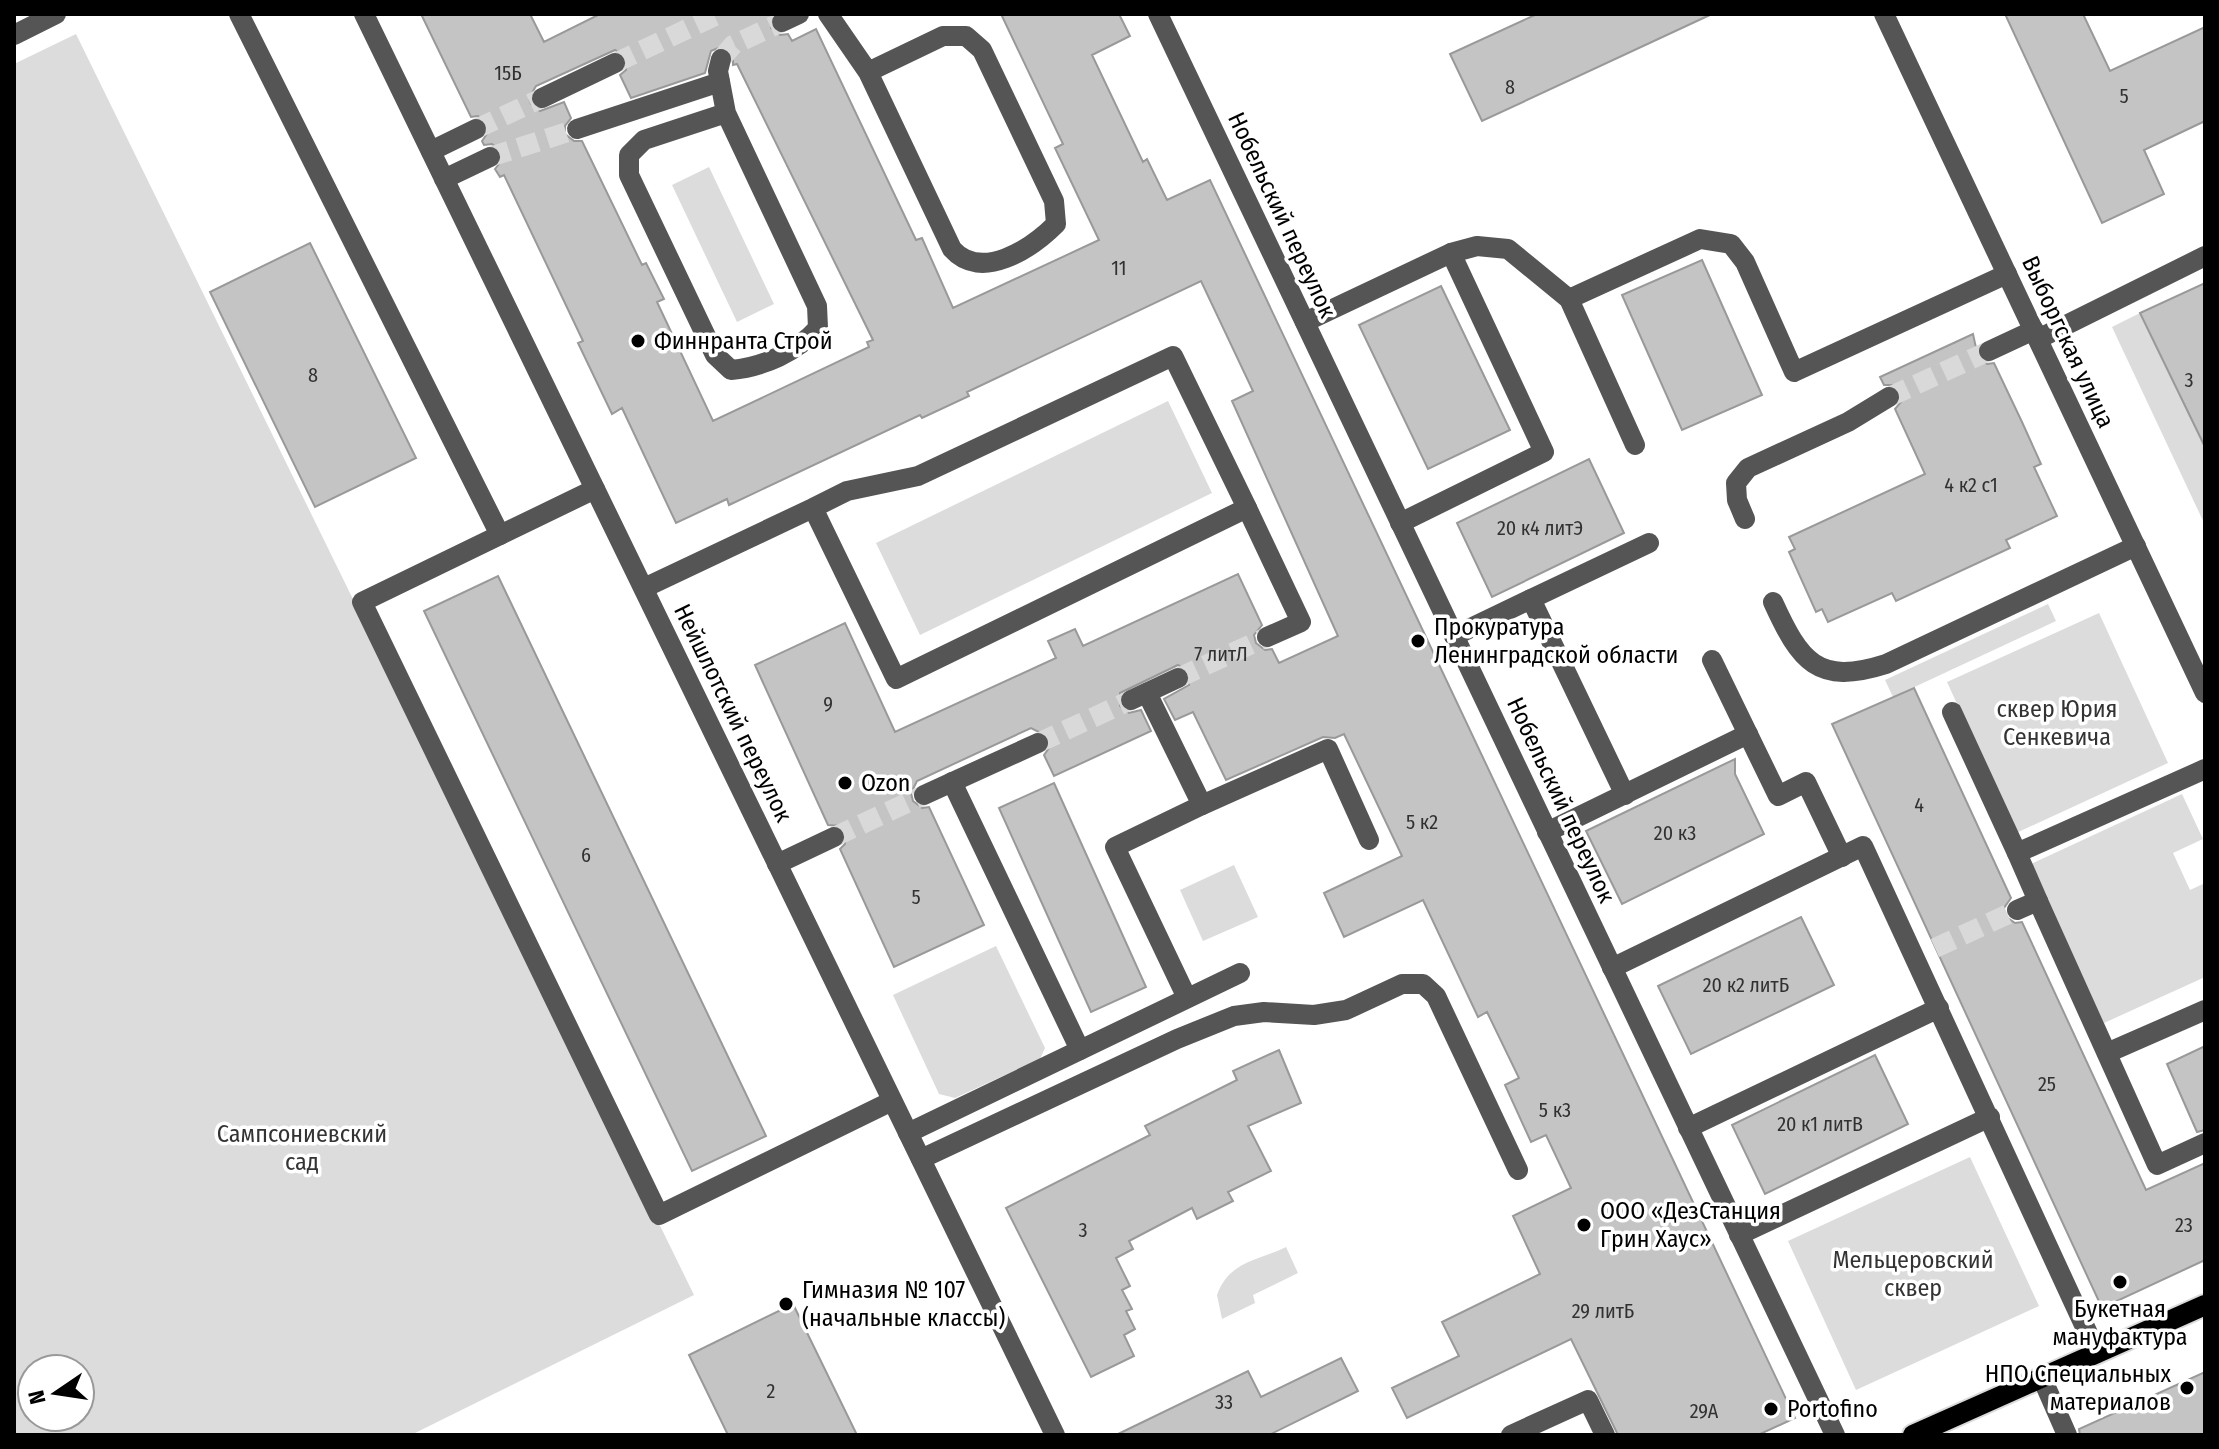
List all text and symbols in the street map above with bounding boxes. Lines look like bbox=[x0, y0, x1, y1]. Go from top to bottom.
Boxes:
house number: 15Б bbox=[494, 61, 522, 85]
house number: 8 bbox=[1505, 75, 1515, 99]
house number: 5 bbox=[2119, 84, 2129, 108]
street label: Нобельский переулок bbox=[1222, 108, 1342, 323]
street label: Выборгская улица bbox=[2016, 252, 2120, 432]
house number: 11 bbox=[1111, 256, 1127, 280]
place label: Финнранта Строй bbox=[654, 327, 833, 355]
marker: Финнранта Строй bbox=[629, 332, 647, 350]
house number: 8 bbox=[308, 363, 318, 387]
house number: 3 bbox=[2184, 368, 2194, 392]
house number: 4 к2 с1 bbox=[1944, 473, 1998, 497]
house number: 20 к4 литЭ bbox=[1497, 516, 1583, 540]
street label: Нейшлотский переулок bbox=[668, 600, 798, 827]
place label: Прокуратура Ленинградской области bbox=[1434, 613, 1678, 669]
marker: Прокуратура Ленинградской области bbox=[1409, 632, 1427, 650]
house number: 7 литЛ bbox=[1194, 642, 1248, 666]
house number: 9 bbox=[823, 692, 833, 716]
street label: Нобельский переулок bbox=[1501, 693, 1621, 908]
park label: сквер Юрия Сенкевича bbox=[1997, 695, 2117, 751]
place label: Ozon bbox=[861, 769, 910, 797]
marker: Ozon bbox=[836, 774, 854, 792]
house number: 4 bbox=[1914, 793, 1924, 817]
house number: 5 к2 bbox=[1406, 810, 1438, 834]
house number: 20 к3 bbox=[1654, 821, 1696, 845]
house number: 6 bbox=[581, 843, 591, 867]
house number: 5 bbox=[911, 885, 921, 909]
house number: 20 к2 литБ bbox=[1703, 973, 1789, 997]
house number: 25 bbox=[2038, 1072, 2056, 1096]
house number: 5 к3 bbox=[1539, 1098, 1571, 1122]
house number: 20 к1 литВ bbox=[1777, 1112, 1863, 1136]
park label: Сампсониевский сад bbox=[217, 1120, 387, 1176]
place label: ООО «ДезСтанция Грин Хаус» bbox=[1600, 1197, 1781, 1253]
house number: 23 bbox=[2175, 1213, 2193, 1237]
marker: ООО «ДезСтанция Грин Хаус» bbox=[1575, 1216, 1593, 1234]
house number: 3 bbox=[1078, 1218, 1088, 1242]
park label: Мельцеровский сквер bbox=[1832, 1246, 1994, 1302]
marker: Букетная мануфактура bbox=[2111, 1273, 2129, 1291]
place label: Гимназия № 107 (начальные классы) bbox=[802, 1276, 1005, 1332]
marker: Гимназия № 107 (начальные классы) bbox=[777, 1295, 795, 1313]
place label: Букетная мануфактура bbox=[2053, 1295, 2187, 1351]
house number: 29 литБ bbox=[1572, 1299, 1634, 1323]
north arrow bbox=[16, 1353, 96, 1433]
place label: НПО Специальных материалов bbox=[1985, 1360, 2171, 1416]
house number: 2 bbox=[767, 1379, 776, 1403]
marker: НПО Специальных материалов bbox=[2178, 1379, 2196, 1397]
text: N bbox=[22, 1388, 52, 1407]
house number: 33 bbox=[1215, 1390, 1233, 1414]
place label: Portofino bbox=[1787, 1395, 1878, 1423]
house number: 29А bbox=[1690, 1399, 1719, 1423]
marker: Portofino bbox=[1762, 1400, 1780, 1418]

